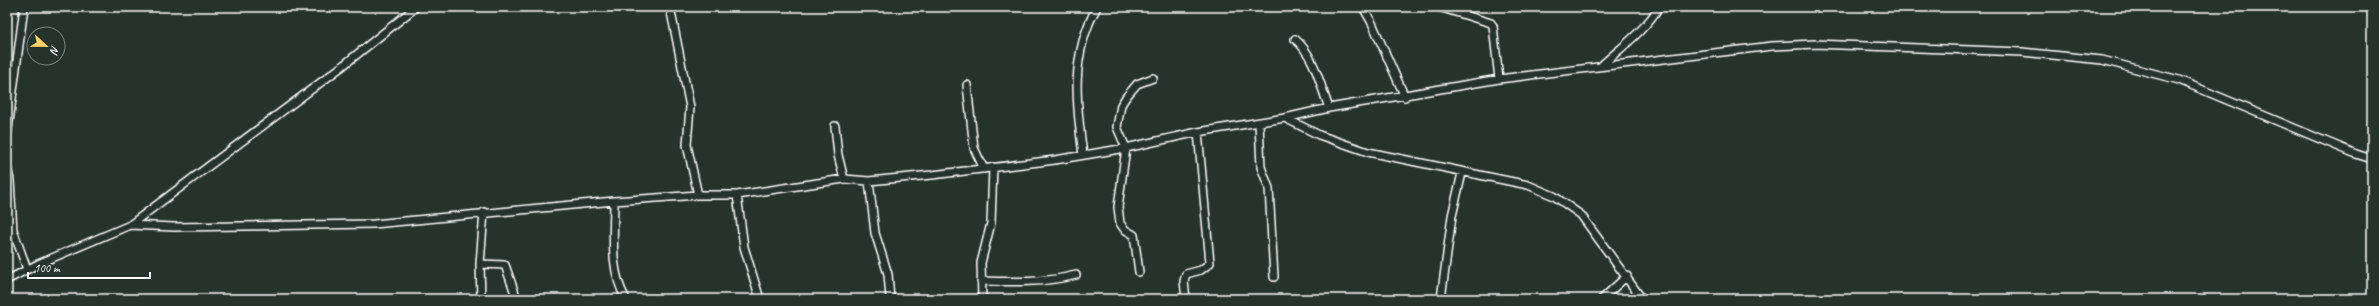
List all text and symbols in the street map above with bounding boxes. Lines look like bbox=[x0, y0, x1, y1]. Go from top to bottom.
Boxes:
north arrow bbox=[26, 26, 66, 66]
text: N bbox=[47, 44, 63, 58]
scale bar bbox=[28, 254, 150, 280]
text: 100 m bbox=[34, 260, 61, 276]

